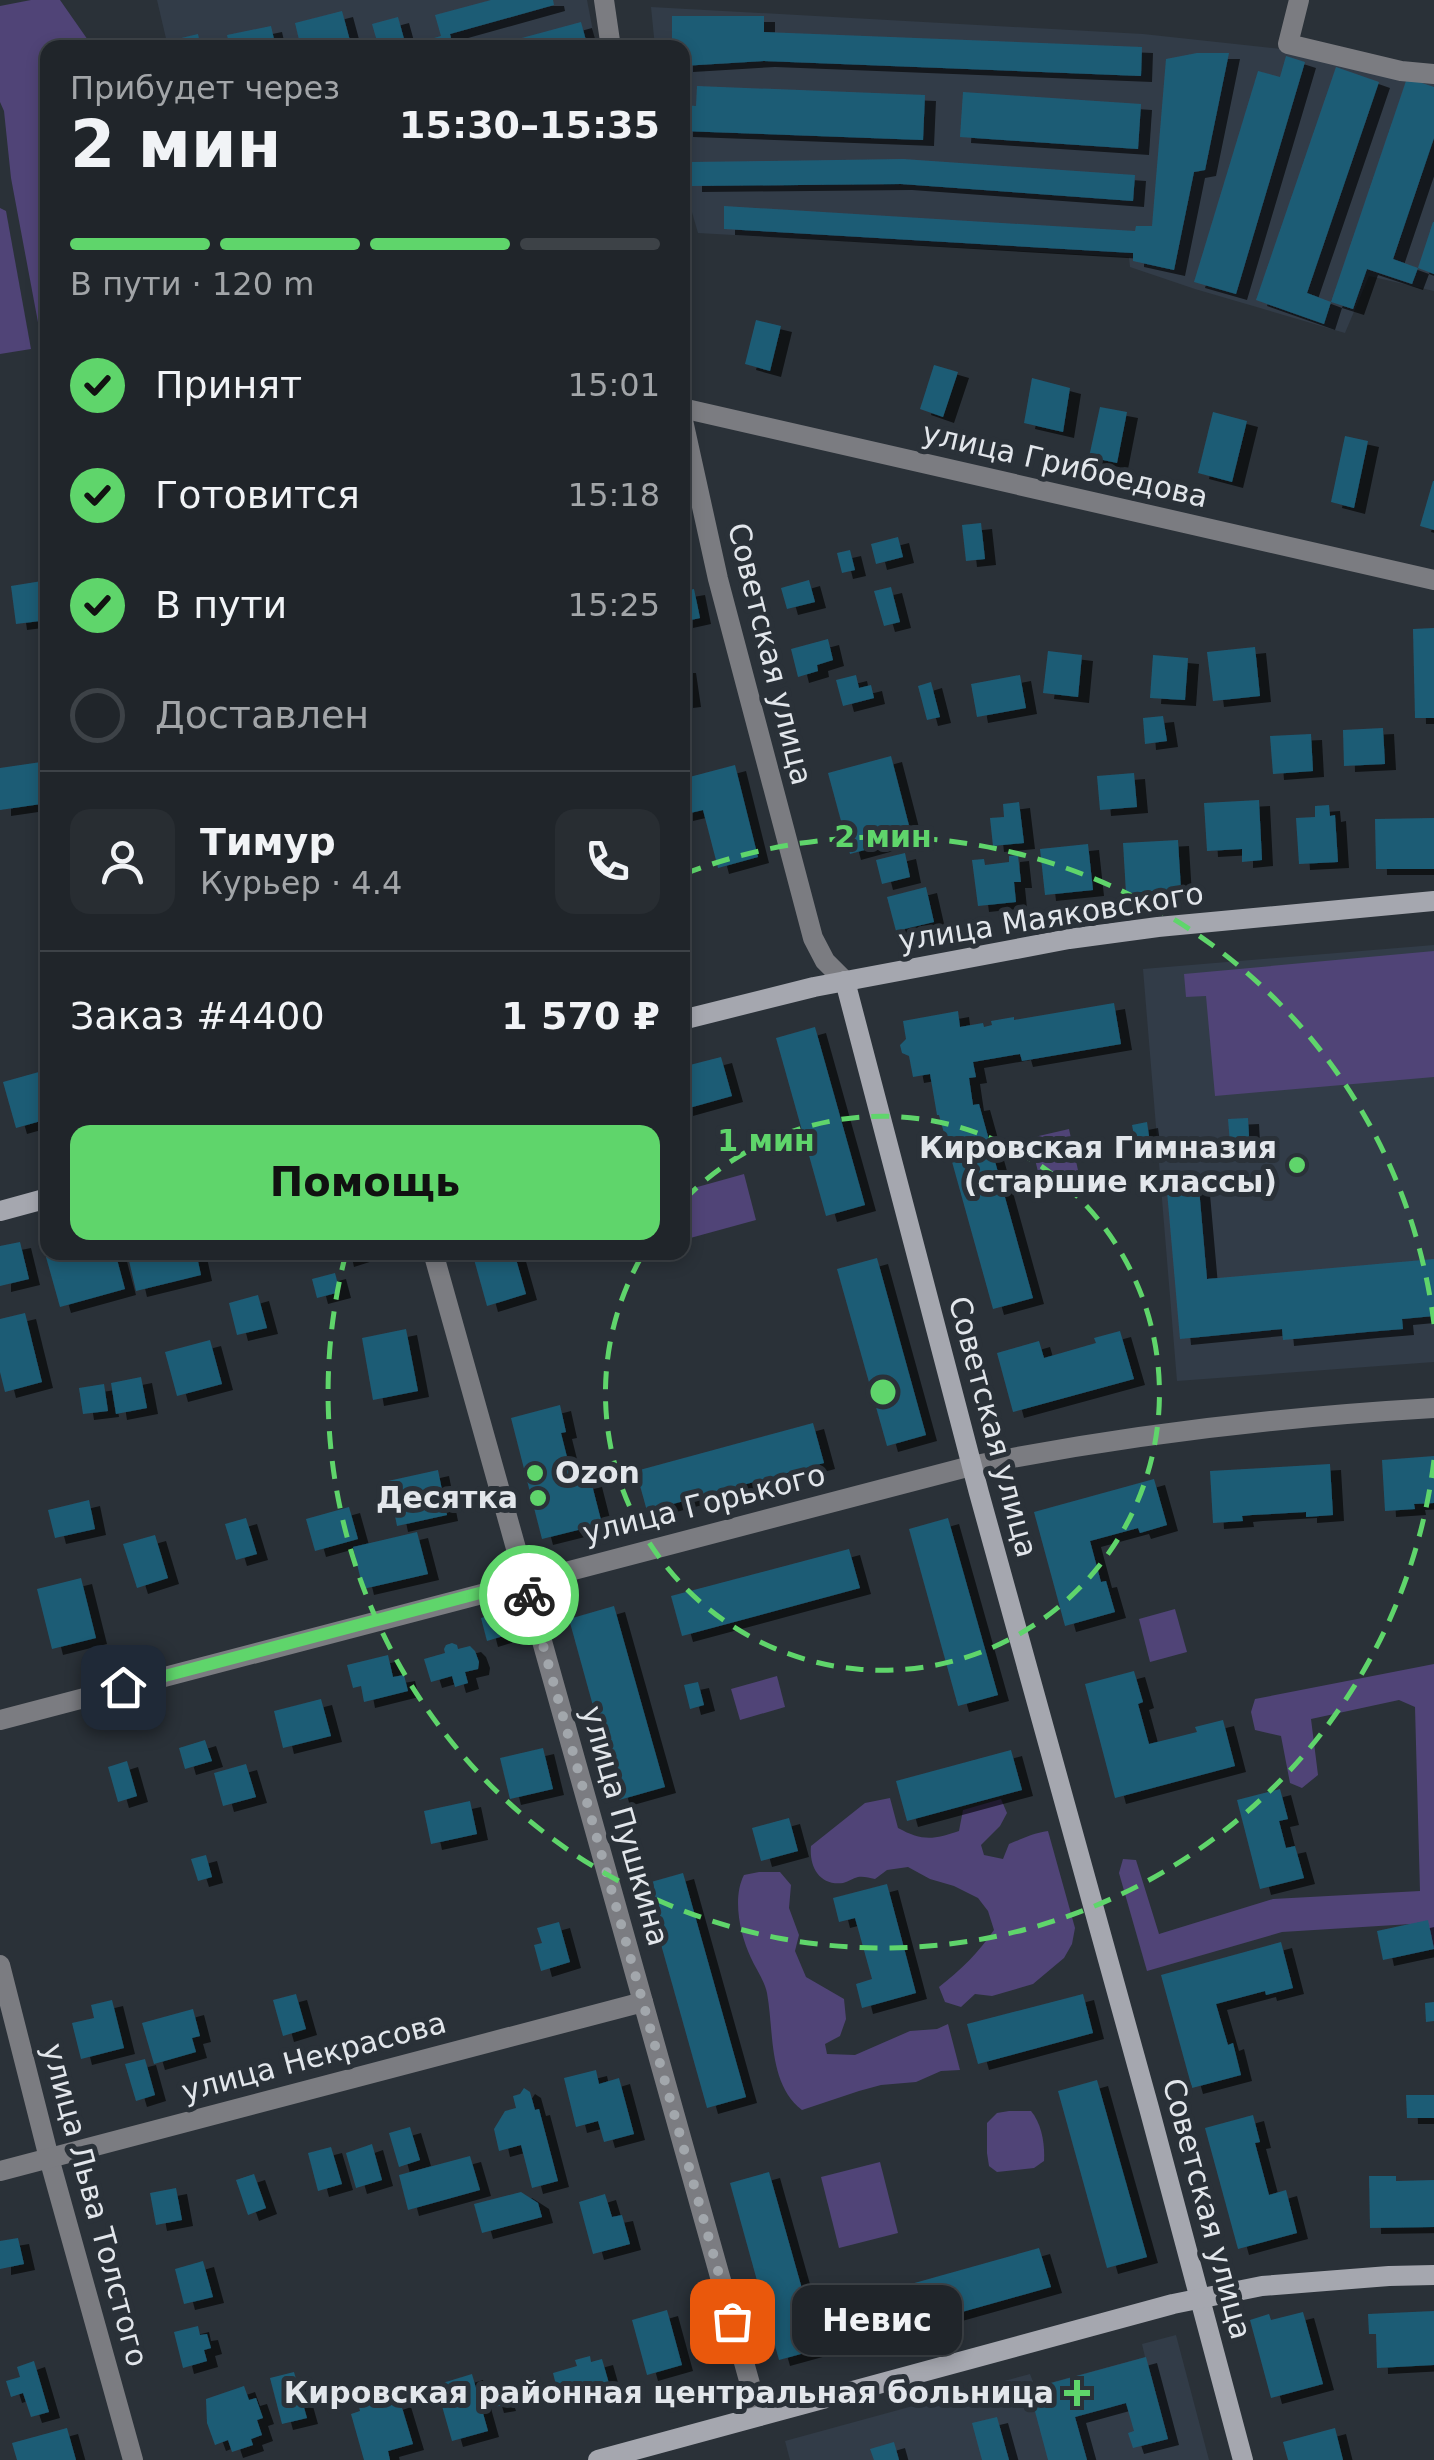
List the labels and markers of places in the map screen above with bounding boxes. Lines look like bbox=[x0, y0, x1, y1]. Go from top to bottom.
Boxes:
place label: Кировская Гимназия (старшие классы) bbox=[919, 1130, 1277, 1199]
marker: Кировская Гимназия (старшие классы) bbox=[1286, 1154, 1308, 1176]
centre of rings bbox=[865, 1374, 901, 1410]
place label: Ozon bbox=[555, 1455, 640, 1490]
marker: Ozon bbox=[524, 1462, 546, 1484]
place label: Десятка bbox=[376, 1480, 518, 1515]
marker: Десятка bbox=[527, 1487, 549, 1509]
pin bbox=[81, 1645, 166, 1730]
pin bbox=[690, 2279, 775, 2364]
callout: Невис bbox=[792, 2286, 962, 2356]
place label: Кировская районная центральная больница bbox=[284, 2375, 1054, 2410]
marker: Кировская районная центральная больница bbox=[1064, 2380, 1090, 2406]

